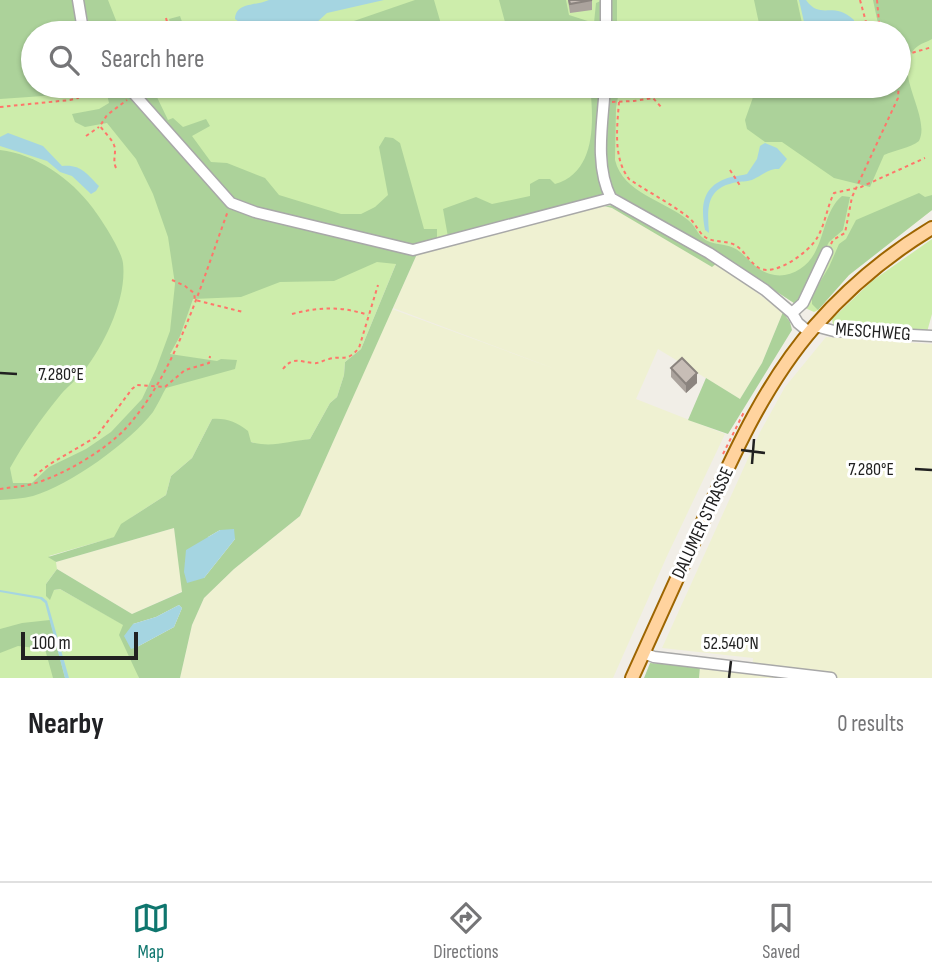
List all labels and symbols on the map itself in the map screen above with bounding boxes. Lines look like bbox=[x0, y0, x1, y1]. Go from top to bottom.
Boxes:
street label: MESCHWEG bbox=[835, 318, 911, 346]
text: 7.280°E bbox=[38, 364, 84, 385]
text: 7.280°E bbox=[848, 459, 894, 480]
street label: DALUMER STRASSE bbox=[667, 464, 739, 582]
scale bar bbox=[21, 629, 138, 661]
text: 52.540°N bbox=[703, 633, 759, 654]

